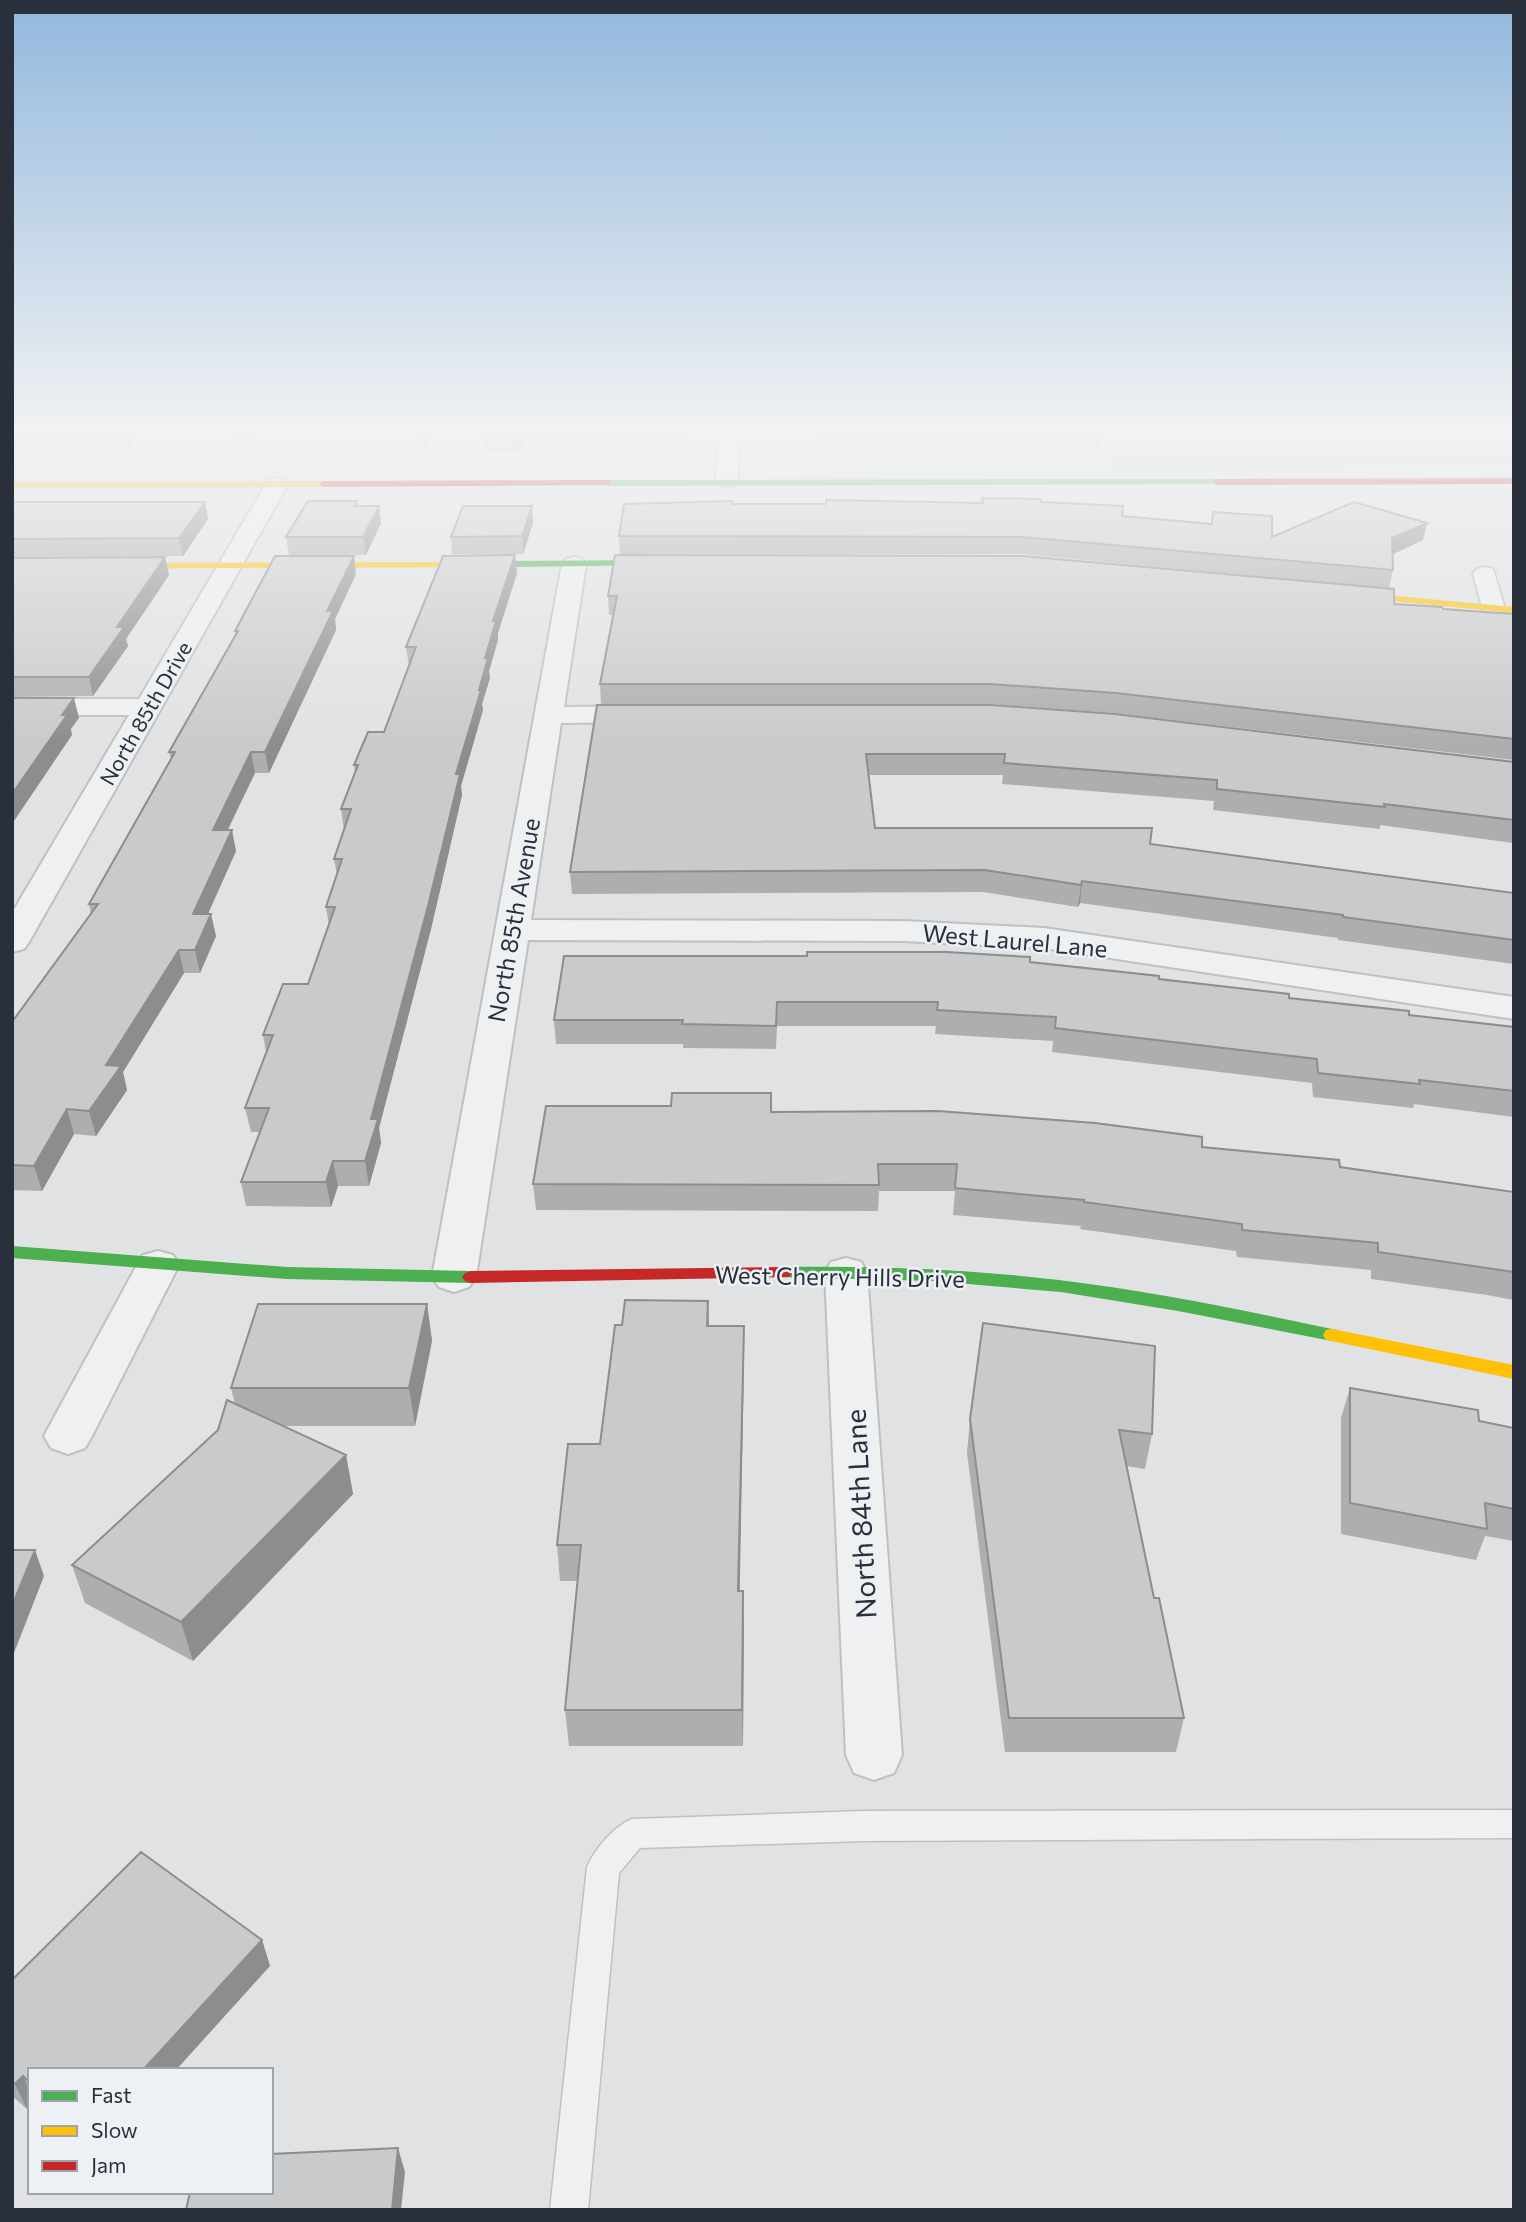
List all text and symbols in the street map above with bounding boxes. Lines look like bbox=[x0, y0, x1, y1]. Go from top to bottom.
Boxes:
street label: North 85th Drive bbox=[94, 637, 196, 789]
street label: North 85th Avenue bbox=[481, 816, 545, 1024]
street label: West Laurel Lane bbox=[921, 917, 1109, 963]
street label: West Cherry Hills Drive bbox=[715, 1259, 965, 1293]
street label: North 84th Lane bbox=[838, 1408, 882, 1620]
legend bbox=[28, 2068, 273, 2194]
text: Fast bbox=[91, 2082, 132, 2107]
text: Slow bbox=[91, 2117, 138, 2142]
text: Jam bbox=[91, 2152, 126, 2177]

